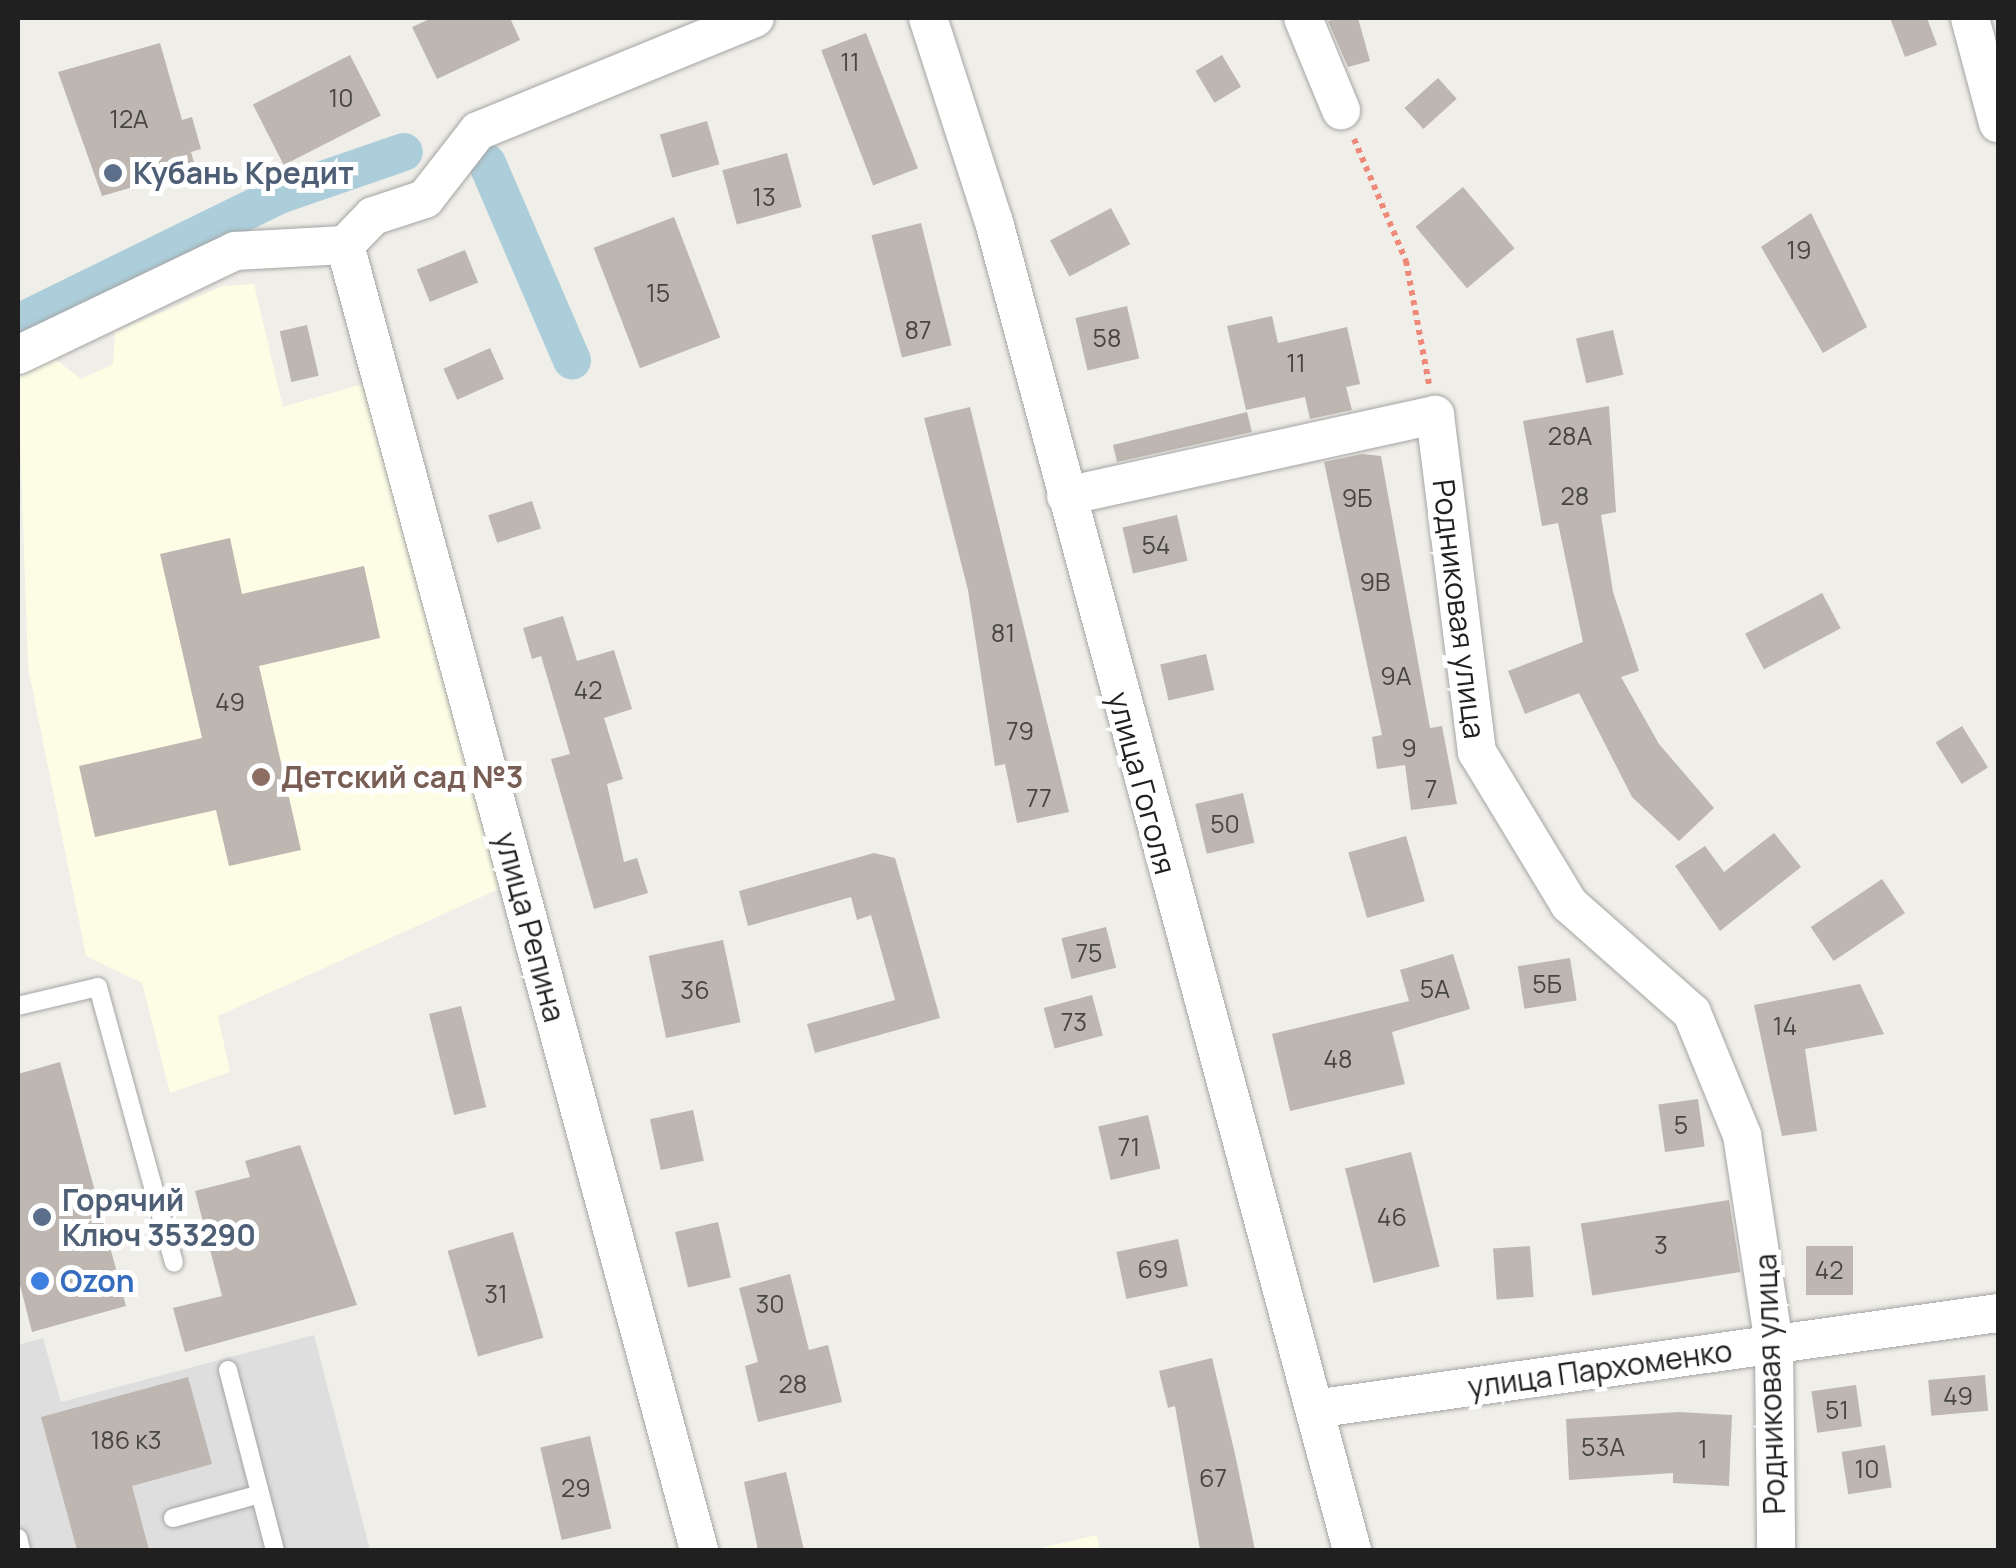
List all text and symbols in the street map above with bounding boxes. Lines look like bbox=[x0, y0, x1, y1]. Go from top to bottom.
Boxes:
house number: 11 bbox=[840, 47, 860, 77]
house number: 10 bbox=[329, 83, 353, 113]
house number: 12А bbox=[109, 104, 149, 134]
place label: Кубань Кредит bbox=[133, 155, 354, 191]
marker: Кубань Кредит bbox=[102, 162, 124, 184]
house number: 13 bbox=[752, 182, 776, 212]
house number: 19 bbox=[1786, 235, 1812, 265]
house number: 15 bbox=[646, 278, 670, 308]
house number: 87 bbox=[904, 315, 932, 345]
house number: 58 bbox=[1093, 323, 1121, 353]
house number: 11 bbox=[1286, 348, 1306, 378]
house number: 28А bbox=[1548, 421, 1592, 451]
street label: Родниковая улица bbox=[1425, 477, 1493, 741]
house number: 28 bbox=[1561, 481, 1589, 511]
house number: 9Б bbox=[1342, 483, 1372, 513]
house number: 54 bbox=[1141, 530, 1171, 560]
house number: 9В bbox=[1360, 567, 1390, 597]
house number: 81 bbox=[991, 618, 1015, 648]
house number: 9А bbox=[1380, 661, 1412, 691]
house number: 42 bbox=[574, 675, 602, 705]
house number: 49 bbox=[215, 687, 245, 717]
street label: улица Гоголя bbox=[1100, 688, 1184, 878]
house number: 79 bbox=[1006, 716, 1034, 746]
house number: 9 bbox=[1401, 733, 1417, 763]
place label: Детский сад №3 bbox=[281, 759, 523, 795]
marker: Детский сад №3 bbox=[250, 766, 272, 788]
house number: 7 bbox=[1425, 774, 1437, 804]
house number: 77 bbox=[1026, 783, 1052, 813]
house number: 50 bbox=[1210, 809, 1240, 839]
street label: улица Репина bbox=[487, 828, 573, 1026]
house number: 75 bbox=[1076, 938, 1102, 968]
house number: 5Б bbox=[1532, 969, 1562, 999]
house number: 5А bbox=[1420, 974, 1450, 1004]
house number: 36 bbox=[680, 975, 710, 1005]
house number: 73 bbox=[1061, 1007, 1087, 1037]
house number: 14 bbox=[1773, 1011, 1797, 1041]
house number: 48 bbox=[1323, 1044, 1353, 1074]
house number: 5 bbox=[1674, 1110, 1688, 1140]
house number: 71 bbox=[1118, 1132, 1140, 1162]
place label: Горячий Ключ 353290 bbox=[62, 1182, 256, 1252]
house number: 46 bbox=[1377, 1202, 1407, 1232]
marker: Горячий Ключ 353290 bbox=[31, 1206, 53, 1228]
house number: 3 bbox=[1654, 1230, 1668, 1260]
street label: Родниковая улица bbox=[1747, 1253, 1793, 1515]
house number: 69 bbox=[1138, 1254, 1168, 1284]
house number: 42 bbox=[1815, 1255, 1843, 1285]
place label: Ozon bbox=[60, 1263, 135, 1299]
marker: Ozon bbox=[29, 1270, 51, 1292]
house number: 31 bbox=[484, 1279, 508, 1309]
house number: 30 bbox=[755, 1289, 785, 1319]
street label: улица Пархоменко bbox=[1465, 1333, 1735, 1405]
house number: 28 bbox=[779, 1369, 807, 1399]
house number: 49 bbox=[1943, 1381, 1973, 1411]
house number: 51 bbox=[1825, 1395, 1849, 1425]
house number: 186 к3 bbox=[91, 1425, 161, 1455]
house number: 53А bbox=[1581, 1432, 1625, 1462]
house number: 1 bbox=[1698, 1434, 1708, 1464]
house number: 10 bbox=[1855, 1454, 1879, 1484]
house number: 67 bbox=[1199, 1463, 1227, 1493]
house number: 29 bbox=[561, 1473, 591, 1503]

